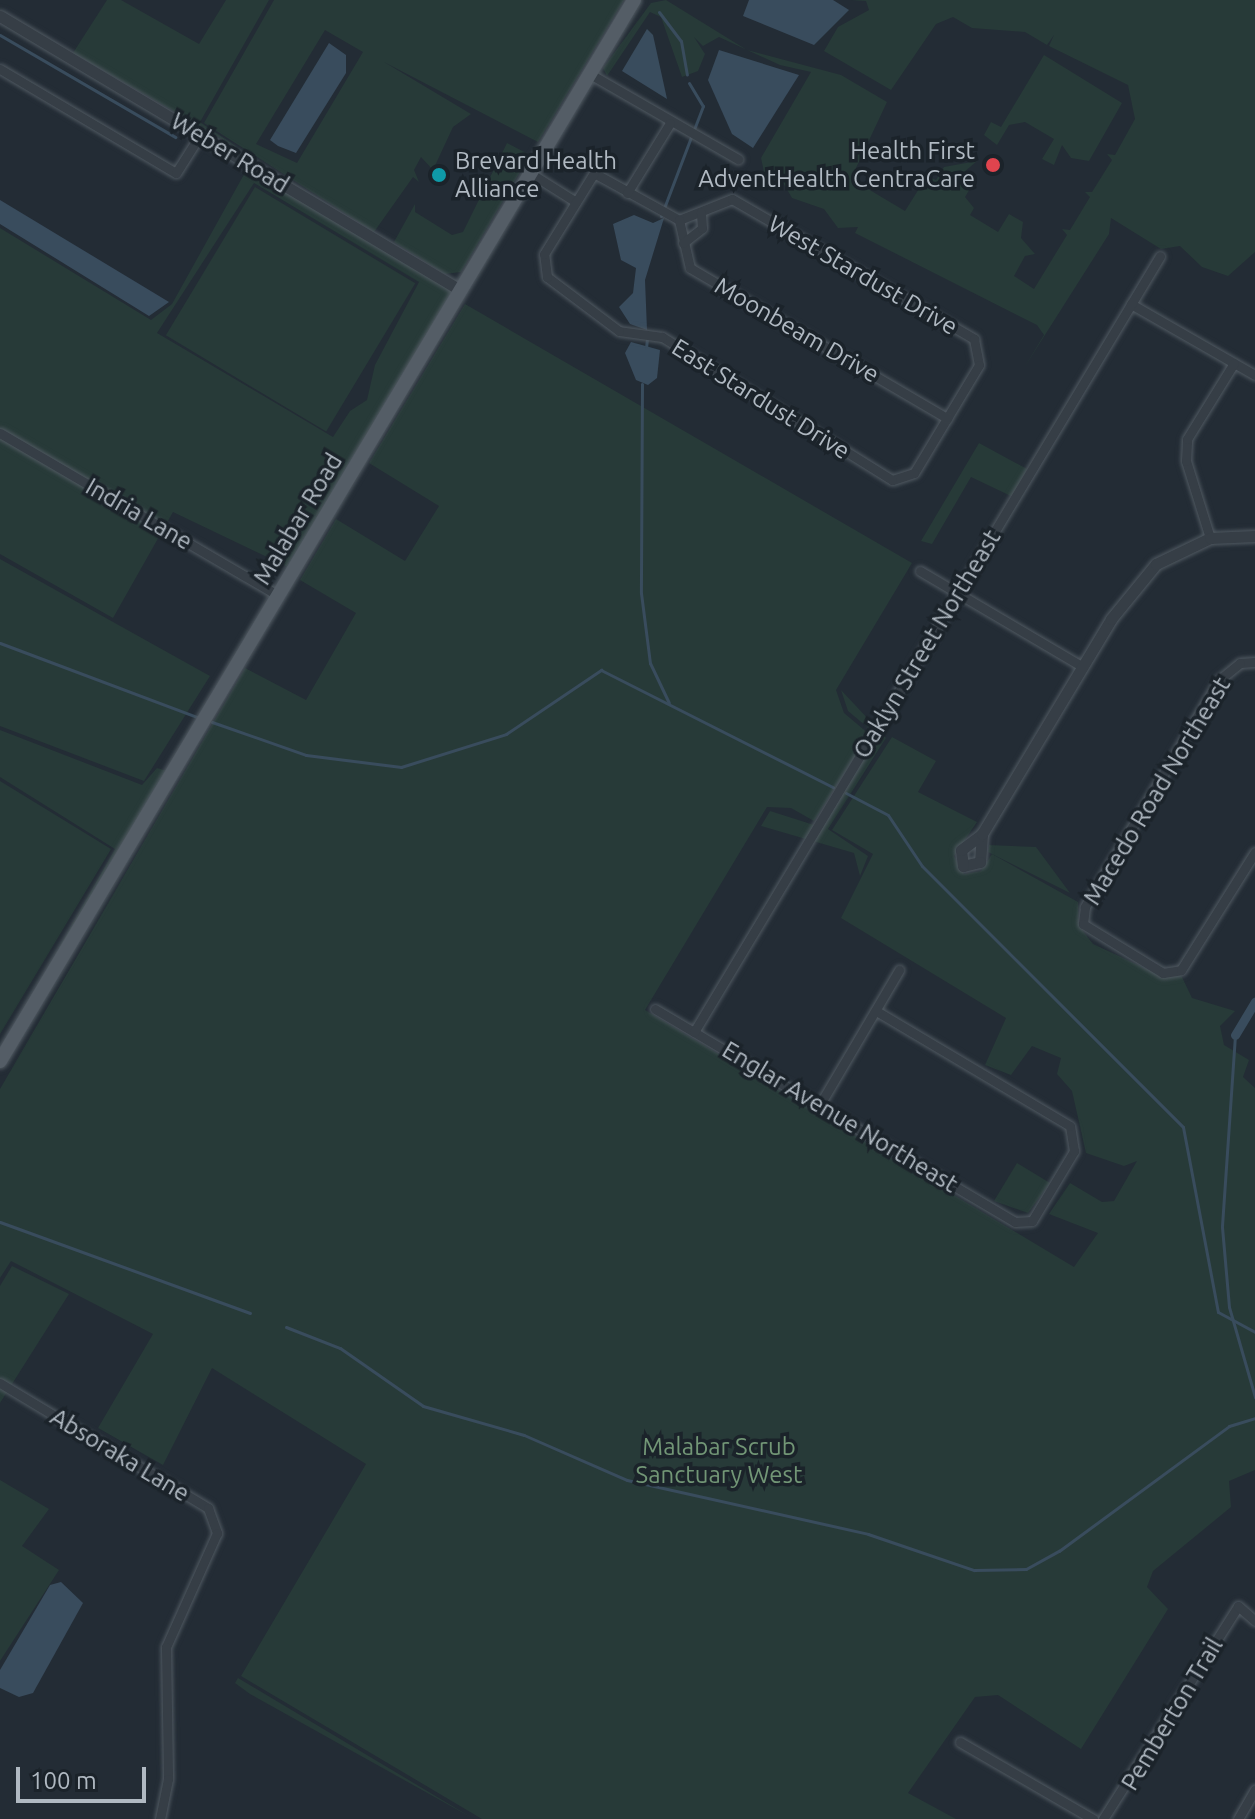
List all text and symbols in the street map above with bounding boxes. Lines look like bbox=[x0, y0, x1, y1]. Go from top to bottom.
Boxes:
street label: Weber Road bbox=[166, 107, 294, 199]
place label: Health First AdventHealth CentraCare bbox=[698, 137, 975, 193]
place label: Brevard Health Alliance bbox=[455, 147, 617, 203]
marker: Health First AdventHealth CentraCare bbox=[982, 154, 1004, 176]
marker: Brevard Health Alliance bbox=[430, 166, 448, 184]
street label: West Stardust Drive bbox=[763, 209, 963, 341]
street label: Moonbeam Drive bbox=[710, 271, 884, 389]
street label: East Stardust Drive bbox=[667, 333, 855, 465]
street label: Malabar Road bbox=[248, 448, 348, 590]
street label: Indria Lane bbox=[81, 472, 197, 556]
street label: Oaklyn Street Northeast bbox=[847, 525, 1007, 763]
street label: Macedo Road Northeast bbox=[1078, 672, 1236, 910]
street label: Englar Avenue Northeast bbox=[717, 1035, 963, 1199]
street label: Absoraka Lane bbox=[45, 1402, 195, 1508]
park label: Malabar Scrub Sanctuary West bbox=[636, 1433, 802, 1489]
street label: Pemberton Trail bbox=[1115, 1632, 1229, 1796]
scale bar bbox=[20, 1751, 150, 1801]
text: 100 m bbox=[30, 1767, 97, 1794]

